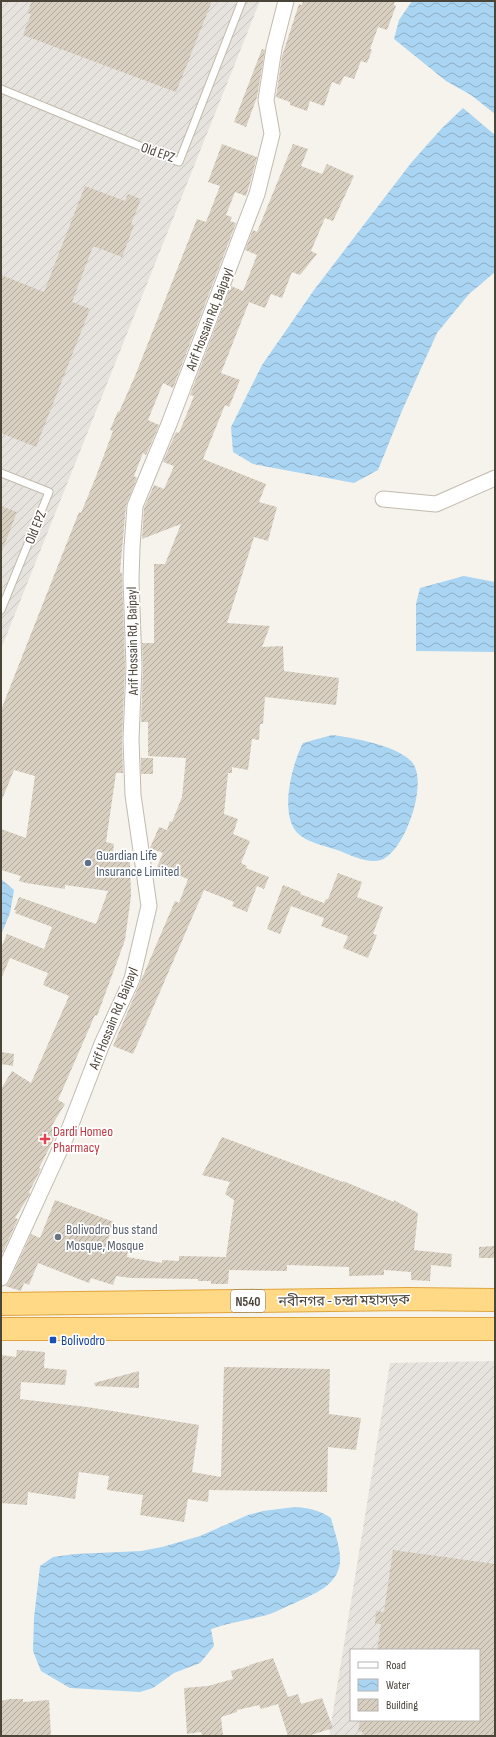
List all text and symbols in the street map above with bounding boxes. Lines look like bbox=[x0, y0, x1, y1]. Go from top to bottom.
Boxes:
street label: Old EPZ bbox=[139, 139, 177, 166]
street label: Arif Hossain Rd, Baipayl bbox=[182, 265, 237, 374]
street label: Old EPZ bbox=[21, 508, 50, 546]
street label: Arif Hossain Rd, Baipayl bbox=[123, 587, 142, 696]
place label: Guardian Life Insurance Limited bbox=[96, 847, 179, 880]
marker: Guardian Life Insurance Limited bbox=[83, 858, 93, 868]
street label: Arif Hossain Rd, Baipayl bbox=[85, 965, 142, 1073]
place label: Dardi Homeo Pharmacy bbox=[53, 1123, 113, 1156]
marker: Dardi Homeo Pharmacy bbox=[40, 1134, 50, 1144]
place label: Bolivodro bus stand Mosque, Mosque bbox=[66, 1221, 158, 1254]
marker: Bolivodro bus stand Mosque, Mosque bbox=[53, 1232, 63, 1242]
road number: N540 bbox=[231, 1290, 265, 1312]
street label: নবীনগর - চন্দ্রা মহাসড়ক bbox=[277, 1291, 410, 1310]
place label: Bolivodro bbox=[61, 1332, 105, 1349]
marker: Bolivodro bbox=[48, 1335, 58, 1345]
legend bbox=[350, 1649, 480, 1721]
text: Road bbox=[386, 1658, 406, 1673]
text: Water bbox=[386, 1678, 410, 1693]
text: Building bbox=[386, 1698, 418, 1713]

